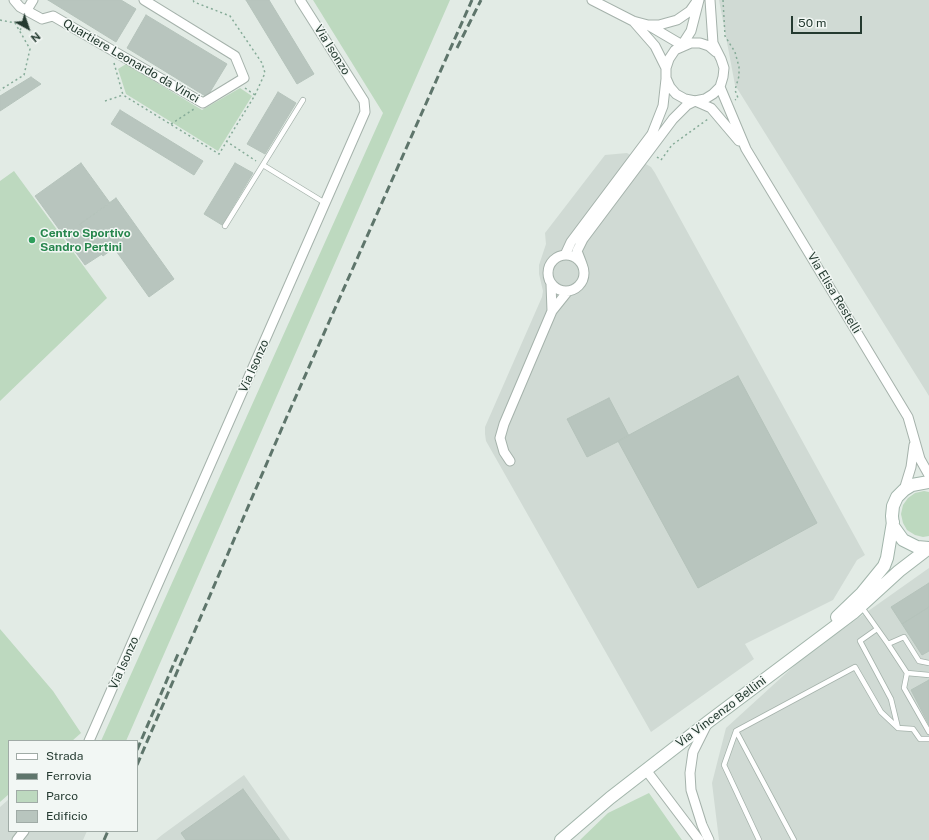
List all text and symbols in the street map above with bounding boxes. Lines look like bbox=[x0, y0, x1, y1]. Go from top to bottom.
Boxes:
north arrow bbox=[8, 8, 48, 48]
scale bar bbox=[793, 8, 864, 34]
street label: Quartiere Leonardo da Vinci bbox=[60, 16, 202, 106]
text: 50 m bbox=[798, 16, 826, 30]
street label: Via Isonzo bbox=[311, 22, 353, 78]
text: N bbox=[29, 30, 43, 45]
place label: Centro Sportivo Sandro Pertini bbox=[40, 226, 131, 254]
marker: Centro Sportivo Sandro Pertini bbox=[27, 235, 37, 245]
street label: Via Elisa Restelli bbox=[804, 250, 864, 336]
street label: Via Isonzo bbox=[236, 337, 272, 395]
street label: Via Isonzo bbox=[106, 634, 142, 692]
street label: Via Vincenzo Bellini bbox=[673, 673, 769, 751]
legend bbox=[8, 740, 138, 832]
text: Strada bbox=[46, 749, 83, 763]
text: Ferrovia bbox=[46, 769, 91, 783]
text: Parco bbox=[46, 789, 78, 803]
text: Edificio bbox=[46, 809, 88, 823]

